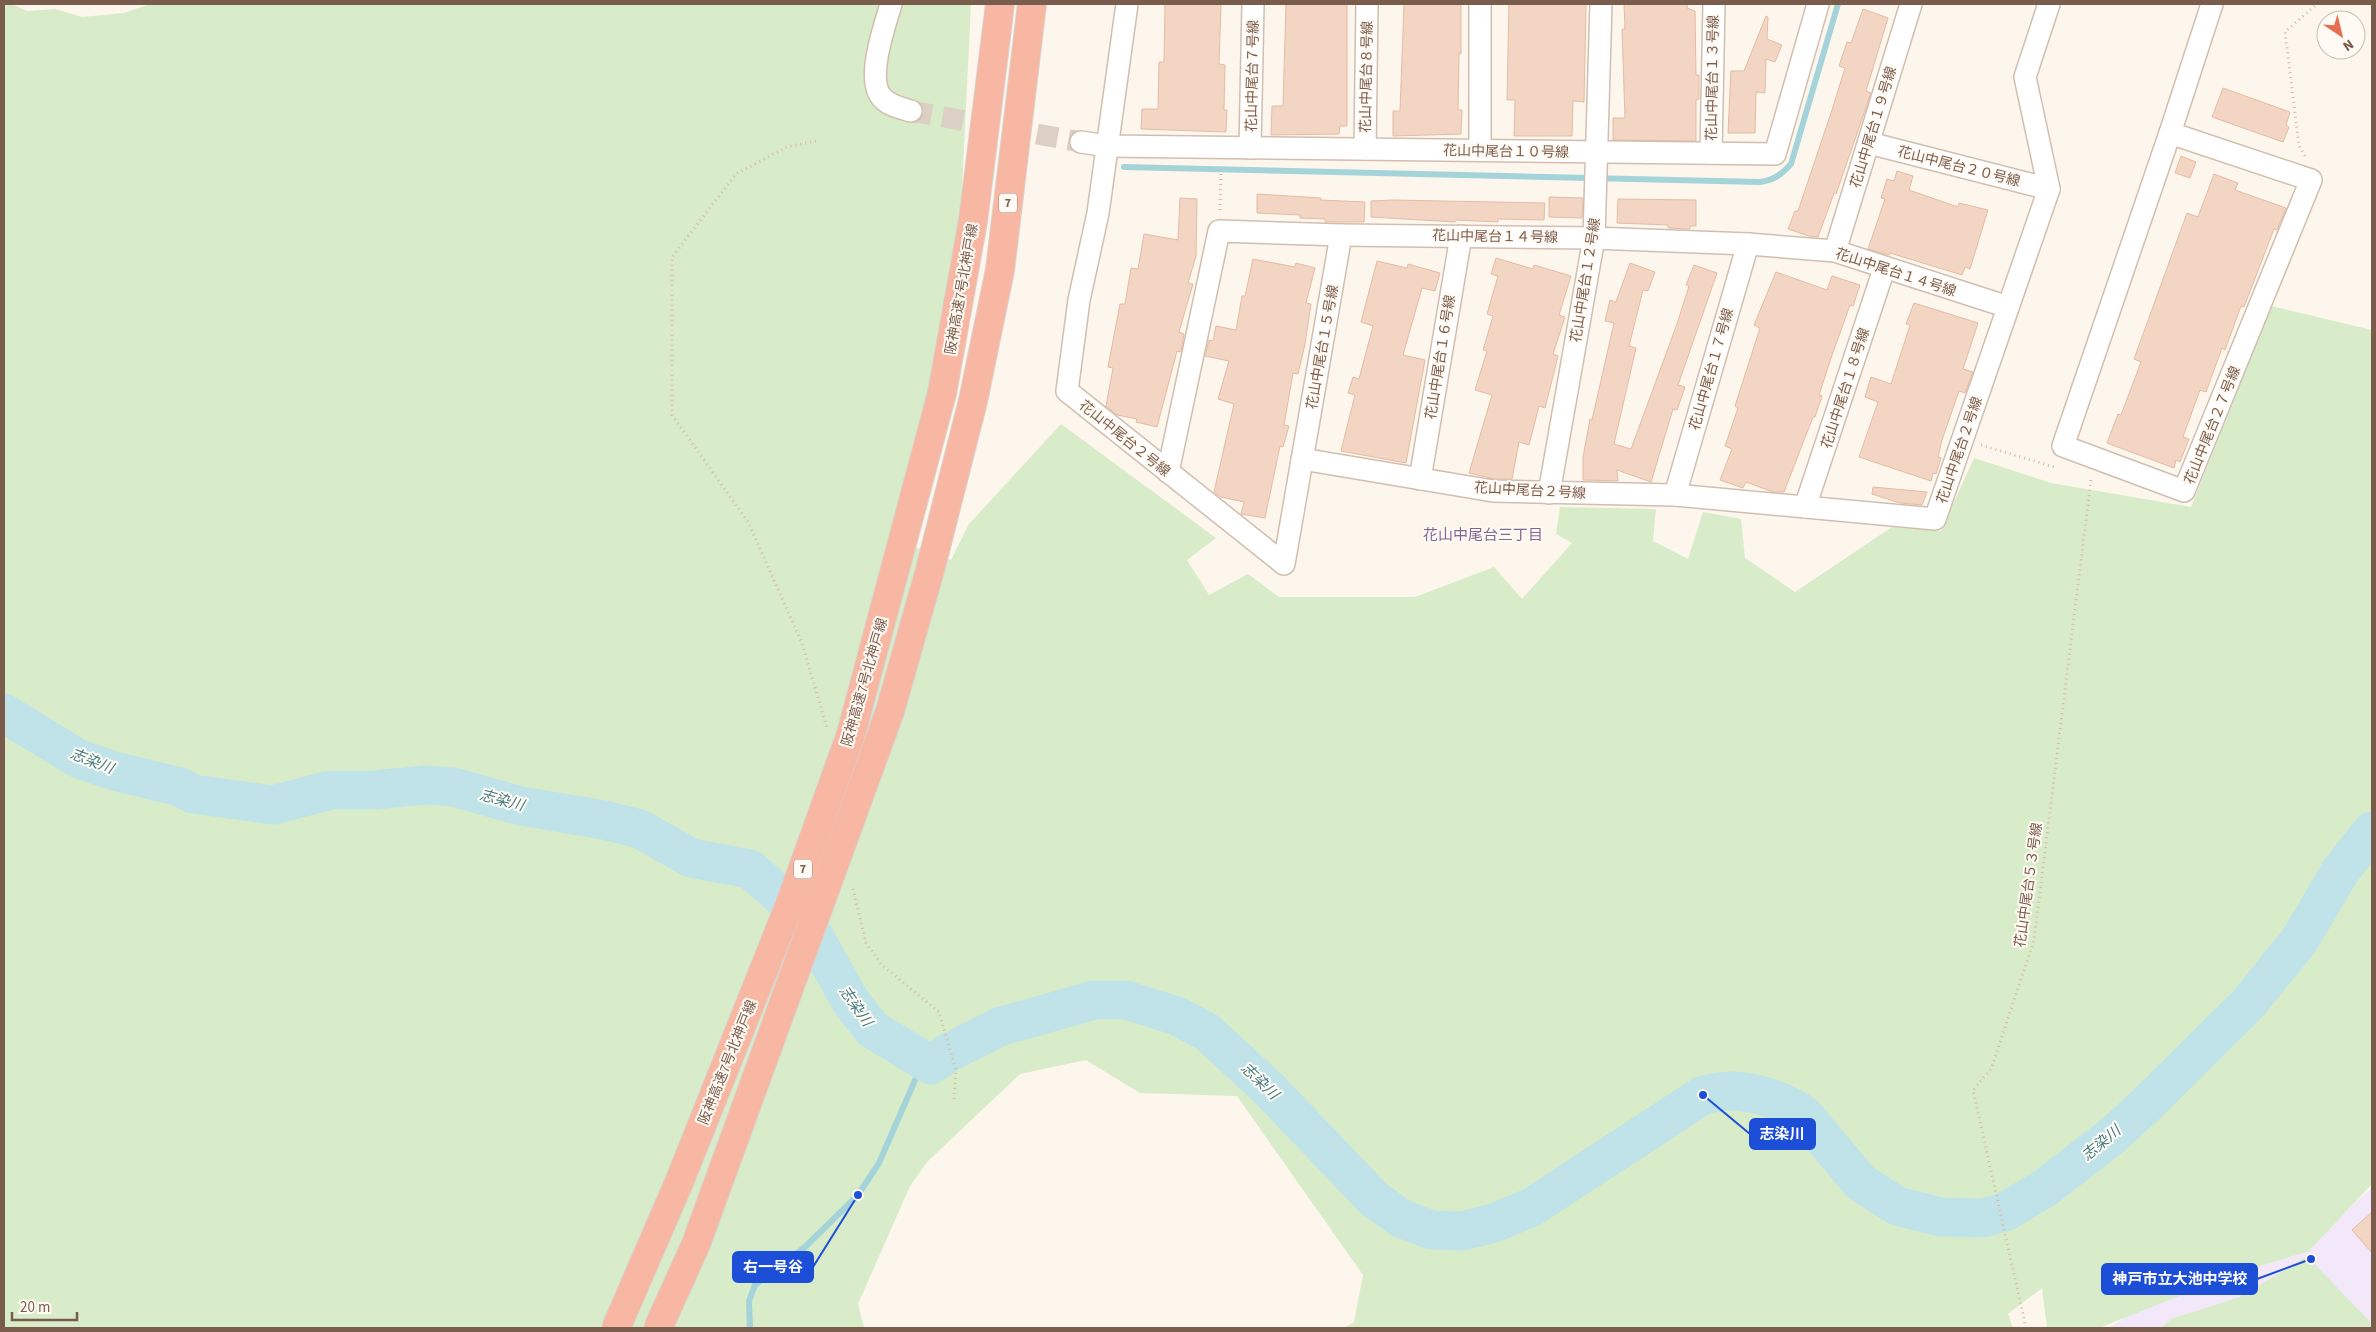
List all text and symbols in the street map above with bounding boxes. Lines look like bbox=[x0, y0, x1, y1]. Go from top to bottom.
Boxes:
north arrow bbox=[2316, 10, 2366, 60]
street label: 花山中尾台１３号線 bbox=[1702, 15, 1724, 141]
street label: 花山中尾台７号線 bbox=[1242, 20, 1264, 132]
street label: 花山中尾台８号線 bbox=[1356, 21, 1378, 133]
text: N bbox=[2338, 34, 2357, 56]
street label: 花山中尾台１９号線 bbox=[1846, 64, 1902, 190]
street label: 花山中尾台１０号線 bbox=[1443, 141, 1569, 163]
street label: 花山中尾台２０号線 bbox=[1895, 142, 2022, 192]
road number: 7 bbox=[999, 194, 1017, 212]
street label: 花山中尾台１２号線 bbox=[1566, 216, 1606, 344]
street label: 阪神高速7号北神戸線 bbox=[941, 222, 983, 356]
street label: 花山中尾台１４号線 bbox=[1432, 226, 1558, 248]
street label: 花山中尾台１４号線 bbox=[1833, 244, 1959, 302]
street label: 花山中尾台１５号線 bbox=[1302, 283, 1344, 411]
street label: 花山中尾台１６号線 bbox=[1421, 293, 1461, 421]
street label: 花山中尾台１７号線 bbox=[1685, 306, 1739, 433]
street label: 花山中尾台１８号線 bbox=[1817, 325, 1875, 451]
street label: 花山中尾台２７号線 bbox=[2180, 363, 2246, 488]
street label: 花山中尾台２号線 bbox=[1932, 394, 1988, 507]
street label: 花山中尾台２号線 bbox=[1075, 396, 1174, 482]
street label: 花山中尾台２号線 bbox=[1474, 478, 1586, 504]
district label: 花山中尾台三丁目 bbox=[1423, 525, 1543, 546]
street label: 阪神高速7号北神戸線 bbox=[837, 616, 893, 749]
water label: 志染川 bbox=[67, 744, 118, 780]
water label: 志染川 bbox=[477, 785, 528, 817]
street label: 花山中尾台５３号線 bbox=[2010, 821, 2048, 949]
road number: 7 bbox=[794, 860, 812, 879]
water label: 志染川 bbox=[834, 982, 878, 1032]
street label: 阪神高速7号北神戸線 bbox=[694, 997, 762, 1128]
water label: 志染川 bbox=[1236, 1058, 1285, 1106]
callout: 志染川 bbox=[1750, 1119, 1815, 1149]
water label: 志染川 bbox=[2077, 1120, 2127, 1166]
text: 志染川 bbox=[1759, 1124, 1805, 1145]
callout: 右一号谷 bbox=[733, 1252, 813, 1282]
text: 右一号谷 bbox=[743, 1257, 803, 1278]
callout: 神戸市立大池中学校 bbox=[2102, 1264, 2257, 1294]
text: 神戸市立大池中学校 bbox=[2111, 1269, 2248, 1290]
scale bar bbox=[12, 1290, 78, 1322]
text: 20 m bbox=[20, 1297, 50, 1318]

